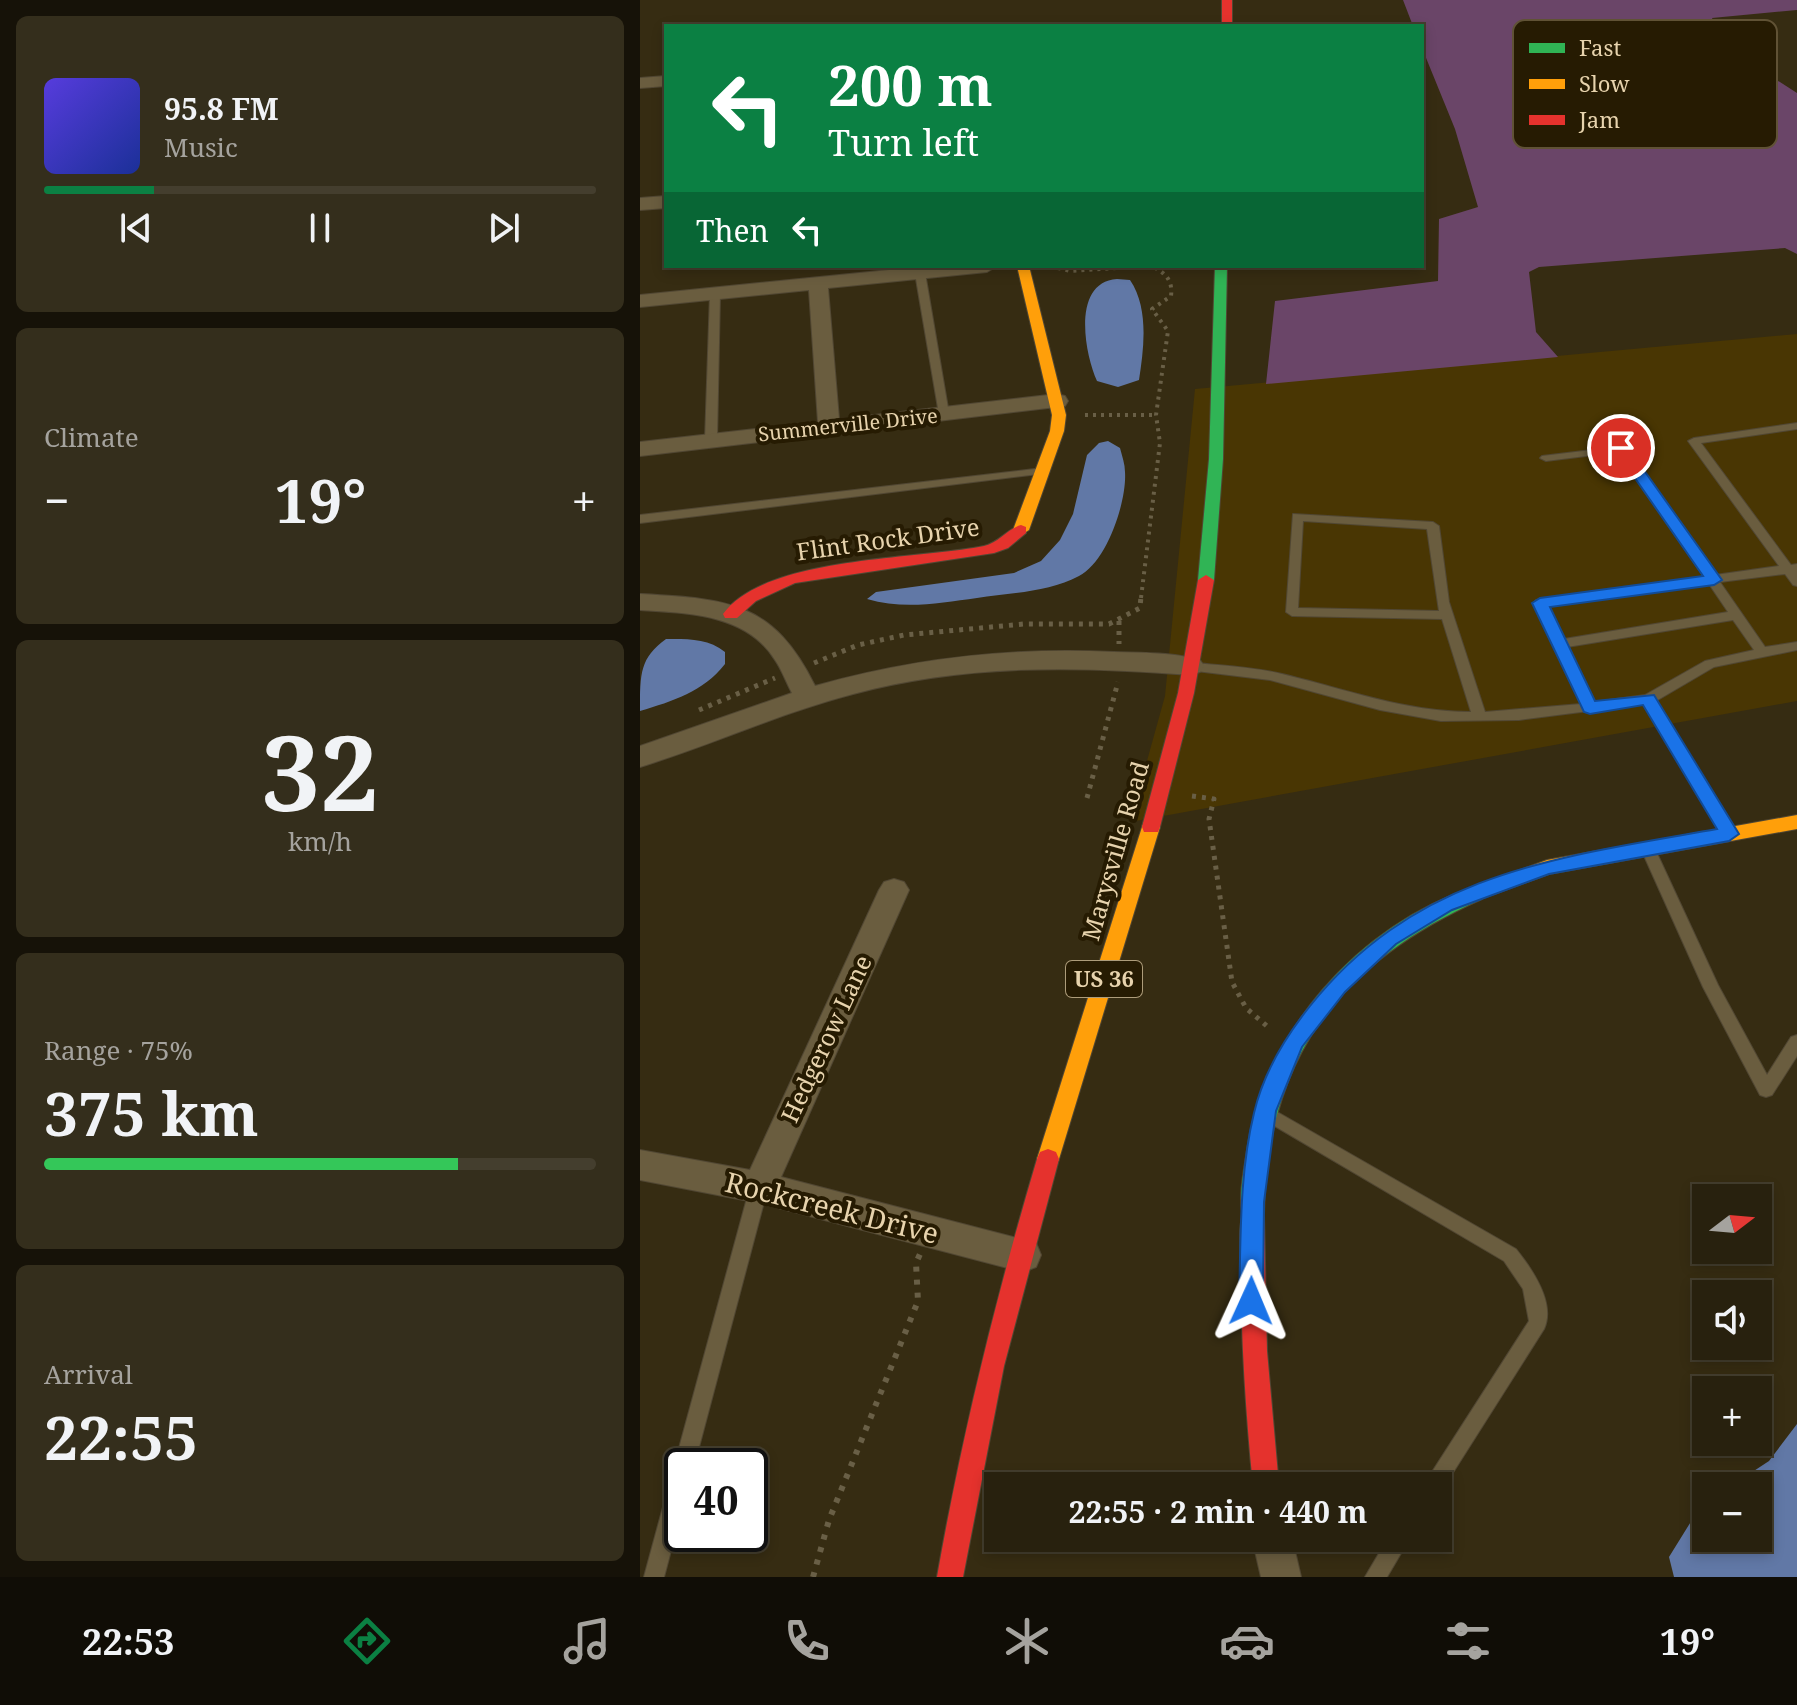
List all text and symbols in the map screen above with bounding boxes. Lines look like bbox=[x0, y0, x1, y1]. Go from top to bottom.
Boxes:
legend bbox=[1513, 20, 1777, 148]
text: Fast bbox=[1579, 32, 1621, 62]
text: 200 m bbox=[828, 46, 993, 122]
icon: left bbox=[696, 56, 800, 160]
text: Slow bbox=[1579, 68, 1629, 98]
text: 95.8 FM bbox=[164, 88, 279, 129]
text: Jam bbox=[1578, 104, 1620, 134]
text: Turn left bbox=[828, 118, 979, 167]
text: Music bbox=[164, 129, 238, 165]
icon: previous bbox=[114, 206, 158, 250]
icon: pause bbox=[298, 206, 342, 250]
icon: next bbox=[482, 206, 526, 250]
icon: left bbox=[785, 208, 829, 252]
text: Then bbox=[696, 210, 769, 251]
street label: Summerville Drive bbox=[757, 402, 939, 447]
pin bbox=[1587, 414, 1655, 482]
text: Climate bbox=[44, 419, 139, 455]
icon: arrive bbox=[1599, 426, 1643, 470]
text: 19° bbox=[275, 459, 366, 541]
text: − bbox=[44, 470, 69, 530]
text: + bbox=[571, 470, 596, 530]
street label: Flint Rock Drive bbox=[794, 509, 981, 568]
text: 32 bbox=[261, 700, 379, 841]
street label: Marysville Road bbox=[1073, 757, 1156, 944]
text: km/h bbox=[288, 823, 352, 859]
street label: Hedgerow Lane bbox=[772, 949, 879, 1127]
road number: US 36 bbox=[1066, 961, 1142, 997]
text: Range · 75% bbox=[44, 1032, 193, 1068]
text: 375 km bbox=[44, 1072, 259, 1154]
street label: Rockcreek Drive bbox=[722, 1162, 943, 1252]
north arrow bbox=[1692, 1184, 1772, 1264]
map controls bbox=[1692, 1184, 1772, 1552]
position arrow bbox=[1209, 1259, 1293, 1343]
button: sound bbox=[1692, 1280, 1772, 1360]
text: Arrival bbox=[44, 1356, 133, 1392]
button: + bbox=[1692, 1376, 1772, 1456]
text: 22:55 bbox=[44, 1396, 198, 1478]
speed limit sign: 40 bbox=[664, 1448, 768, 1552]
button: − bbox=[1692, 1472, 1772, 1552]
text: 22:55 · 2 min · 440 m bbox=[1069, 1491, 1367, 1532]
icon: directions bbox=[339, 1613, 395, 1669]
icon: music bbox=[559, 1613, 615, 1669]
icon: phone bbox=[779, 1613, 835, 1669]
icon: climate bbox=[999, 1613, 1055, 1669]
icon: car bbox=[1219, 1613, 1275, 1669]
icon: filters bbox=[1440, 1613, 1496, 1669]
text: 22:53 bbox=[82, 1617, 174, 1666]
text: 19° bbox=[1660, 1617, 1715, 1666]

